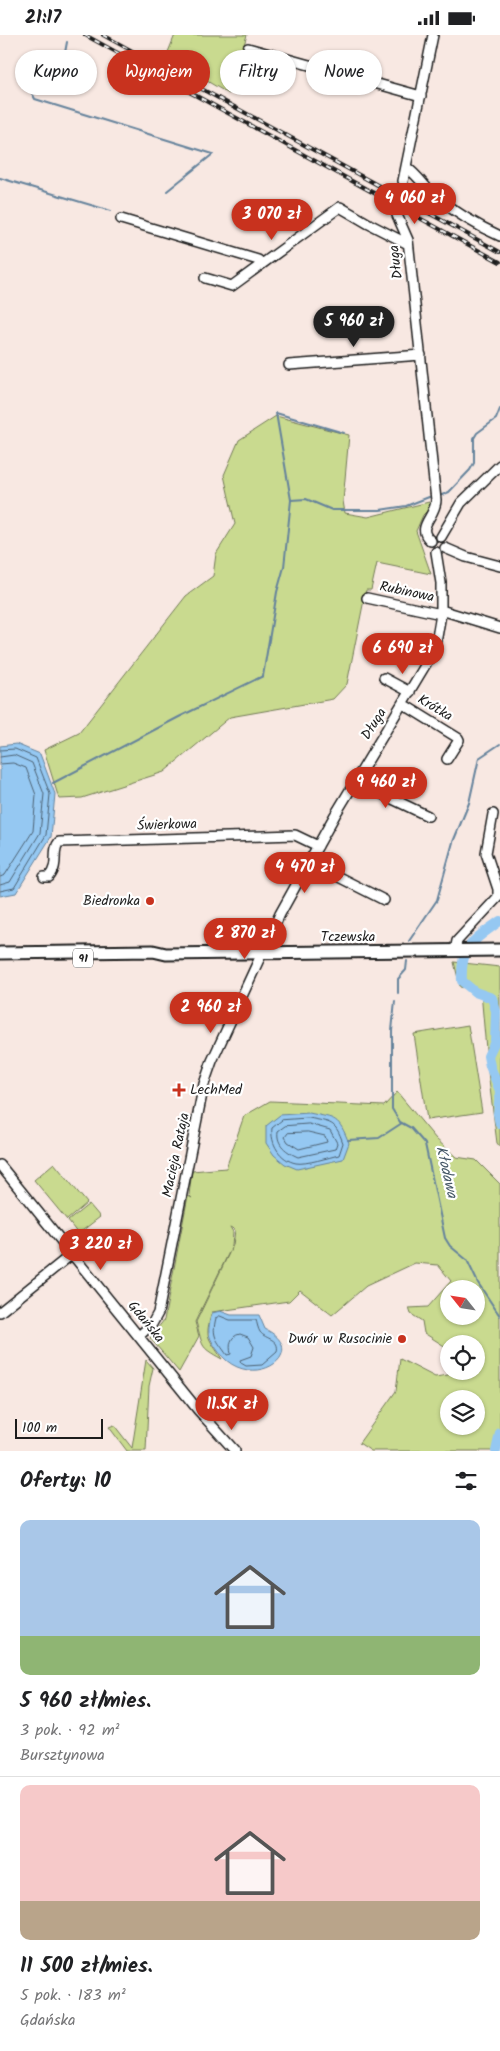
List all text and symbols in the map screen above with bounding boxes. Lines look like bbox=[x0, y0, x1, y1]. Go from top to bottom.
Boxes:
text: 21:17 bbox=[25, 3, 61, 33]
chip: Kupno bbox=[15, 50, 97, 95]
chip: Wynajem bbox=[107, 50, 210, 95]
chip: Filtry bbox=[220, 50, 296, 95]
chip: Nowe bbox=[306, 50, 382, 95]
pin: 4 060 zł bbox=[363, 183, 467, 225]
text: 4 060 zł bbox=[385, 186, 445, 211]
pin: 3 070 zł bbox=[220, 199, 324, 241]
text: 3 070 zł bbox=[243, 202, 301, 227]
street label: Długa bbox=[383, 244, 409, 280]
pin: 5 960 zł bbox=[302, 305, 406, 348]
text: 5 960 zł bbox=[324, 309, 384, 334]
street label: Rubinowa bbox=[378, 575, 436, 609]
pin: 6 690 zł bbox=[351, 633, 455, 675]
text: 6 690 zł bbox=[373, 636, 433, 661]
street label: Krótka bbox=[413, 689, 457, 727]
street label: Długa bbox=[356, 704, 392, 744]
pin: 9 460 zł bbox=[334, 767, 438, 809]
text: 9 460 zł bbox=[356, 770, 416, 795]
street label: Świerkowa bbox=[137, 813, 197, 837]
pin: 4 470 zł bbox=[253, 851, 357, 894]
text: 4 470 zł bbox=[275, 855, 335, 880]
place label: Biedronka bbox=[83, 890, 140, 912]
marker: Biedronka bbox=[144, 895, 156, 907]
pin: 2 870 zł bbox=[193, 917, 297, 960]
text: 2 870 zł bbox=[215, 921, 275, 946]
street label: Tczewska bbox=[321, 926, 375, 948]
road number: 91 bbox=[73, 949, 93, 967]
pin: 2 960 zł bbox=[159, 991, 263, 1034]
text: 2 960 zł bbox=[181, 995, 241, 1020]
place label: LechMed bbox=[190, 1079, 243, 1101]
marker: LechMed bbox=[172, 1083, 186, 1097]
street label: Macieja Rataja bbox=[156, 1111, 196, 1199]
water label: Kłodawa bbox=[428, 1144, 464, 1201]
pin: 3 220 zł bbox=[49, 1229, 153, 1271]
text: 3 220 zł bbox=[70, 1232, 132, 1257]
north arrow bbox=[440, 1280, 485, 1325]
map controls bbox=[440, 1280, 485, 1435]
street label: Gdańska bbox=[122, 1296, 170, 1348]
place label: Dwór w Rusocinie bbox=[288, 1328, 393, 1350]
marker: Dwór w Rusocinie bbox=[396, 1333, 408, 1345]
button: locate bbox=[440, 1335, 485, 1380]
pin: 11.5K zł bbox=[180, 1389, 284, 1431]
button: layers bbox=[440, 1390, 485, 1435]
text: 11.5K zł bbox=[206, 1392, 258, 1417]
scale bar bbox=[15, 1416, 102, 1439]
text: 100 m bbox=[22, 1417, 57, 1439]
text: Oferty: 10 bbox=[20, 1465, 111, 1498]
icon: filters bbox=[452, 1467, 480, 1495]
icon: home bbox=[205, 1552, 295, 1642]
text: 5 960 zł/mies. bbox=[20, 1685, 151, 1718]
text: 3 pok. · 92 m² bbox=[20, 1718, 120, 1743]
text: Bursztynowa bbox=[20, 1743, 105, 1768]
icon: home bbox=[205, 1818, 295, 1908]
text: 11 500 zł/mies. bbox=[20, 1950, 153, 1983]
text: 5 pok. · 183 m² bbox=[20, 1983, 126, 2008]
text: Gdańska bbox=[20, 2008, 76, 2033]

